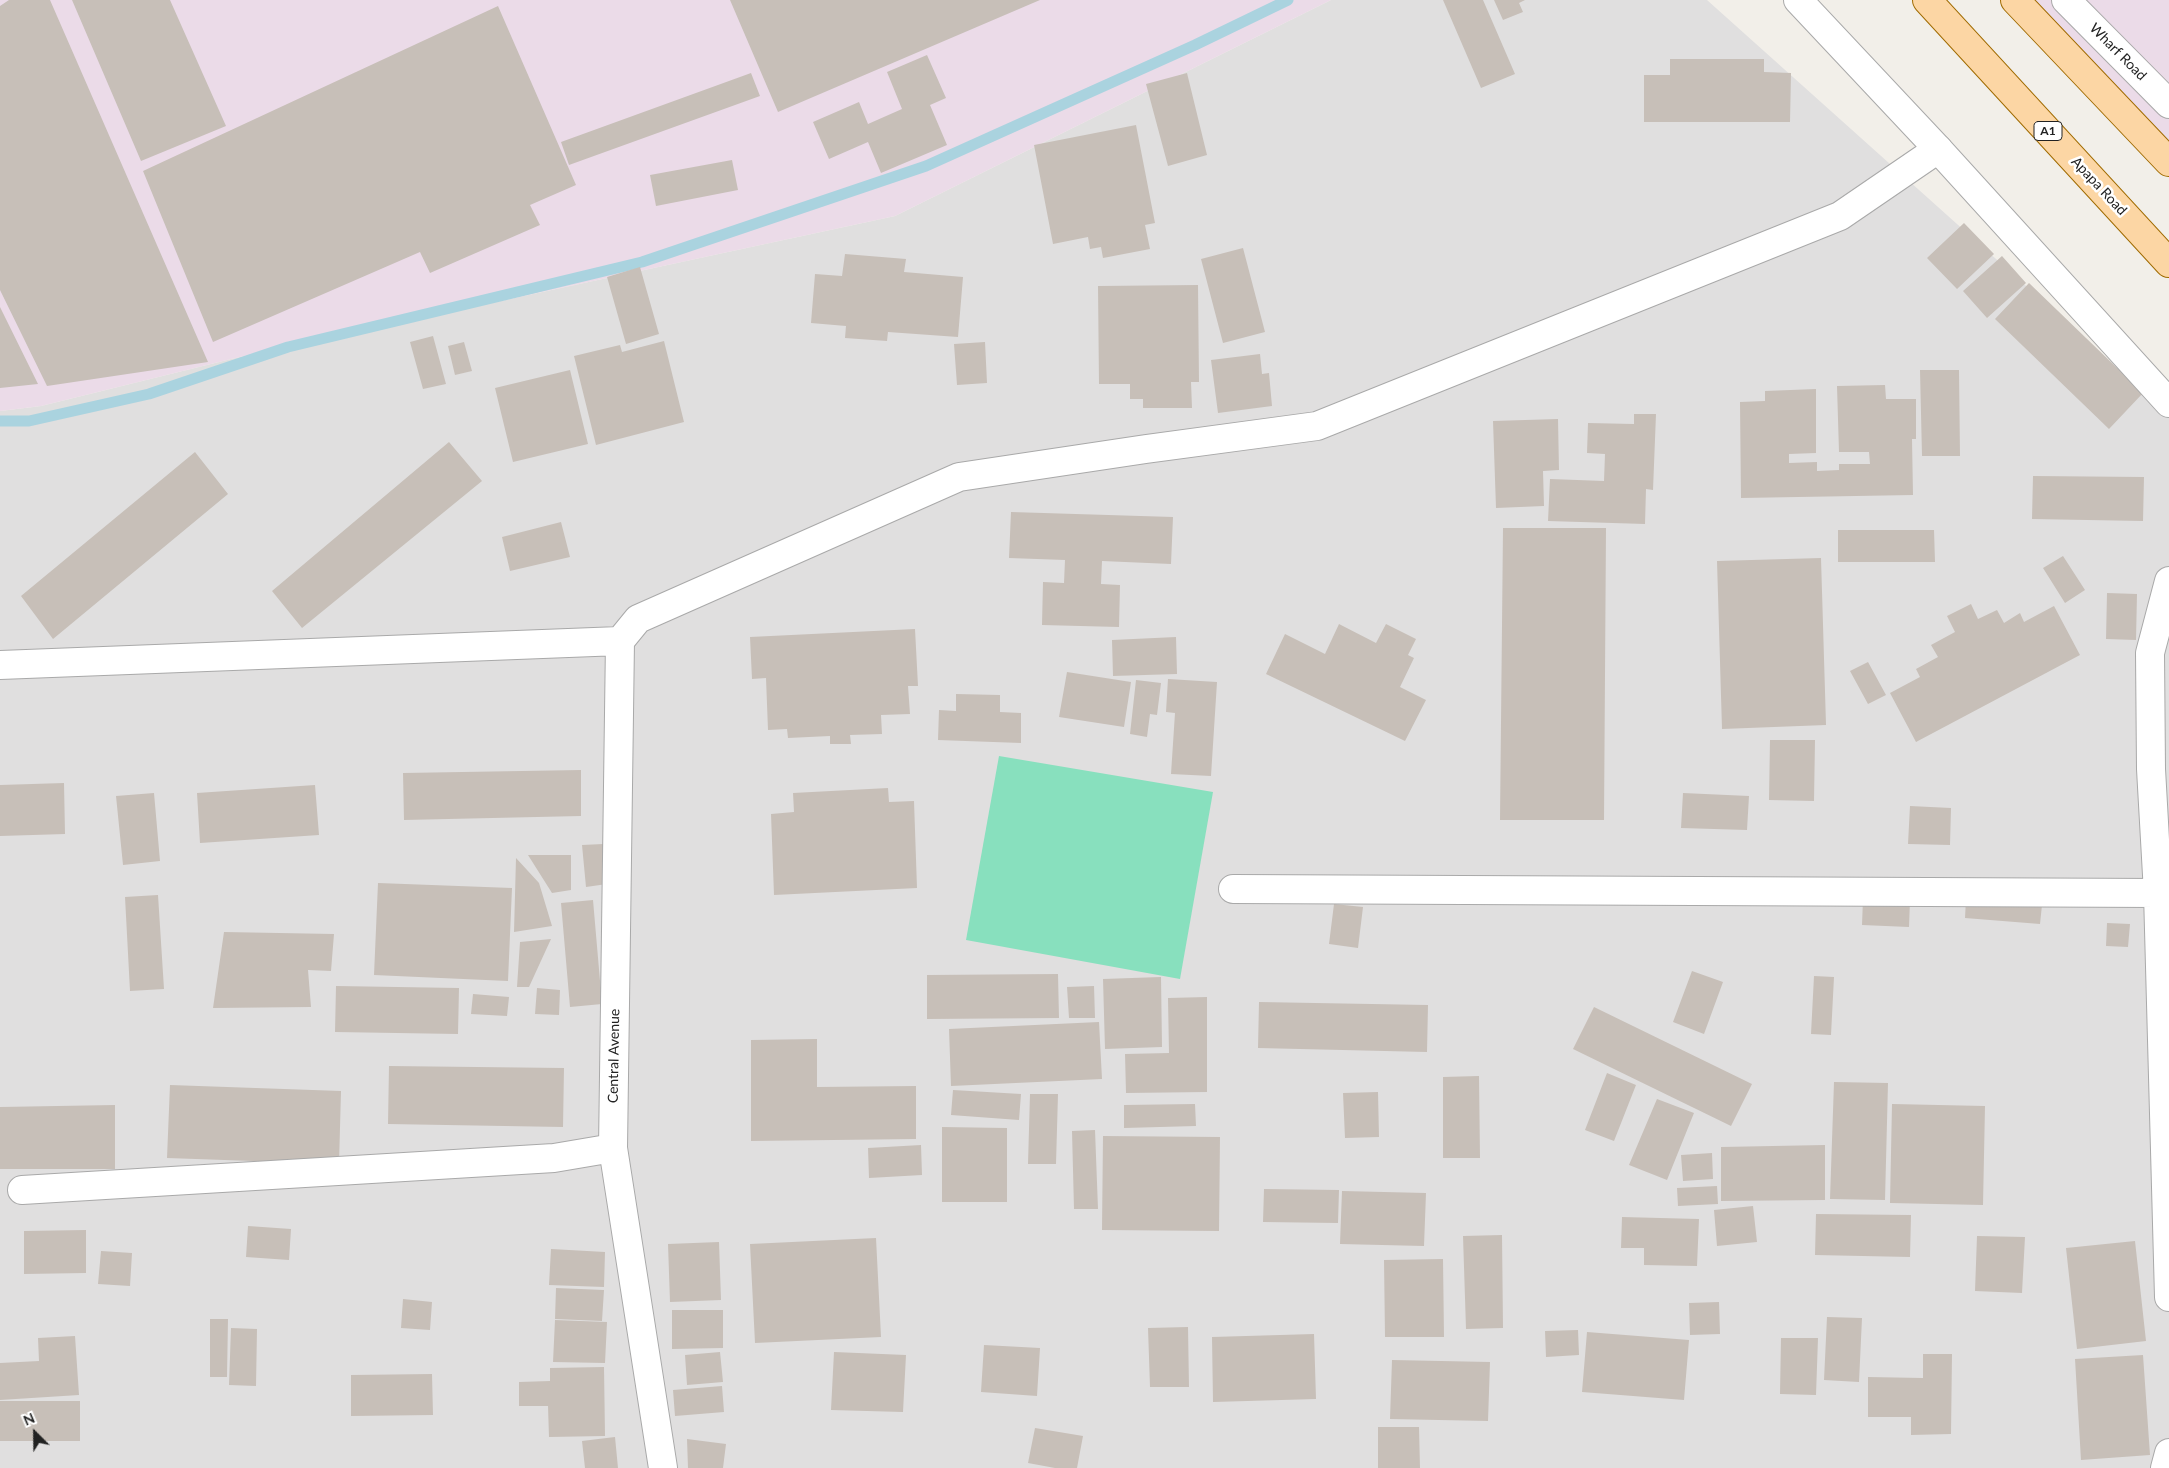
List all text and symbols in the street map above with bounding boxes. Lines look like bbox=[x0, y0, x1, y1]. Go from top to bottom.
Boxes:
street label: Wharf Road bbox=[2086, 20, 2150, 84]
road number: A1 bbox=[2034, 122, 2062, 140]
street label: Apapa Road bbox=[2068, 153, 2130, 219]
street label: Central Avenue bbox=[605, 1009, 623, 1103]
north arrow bbox=[10, 1408, 60, 1458]
text: N bbox=[21, 1409, 37, 1429]

